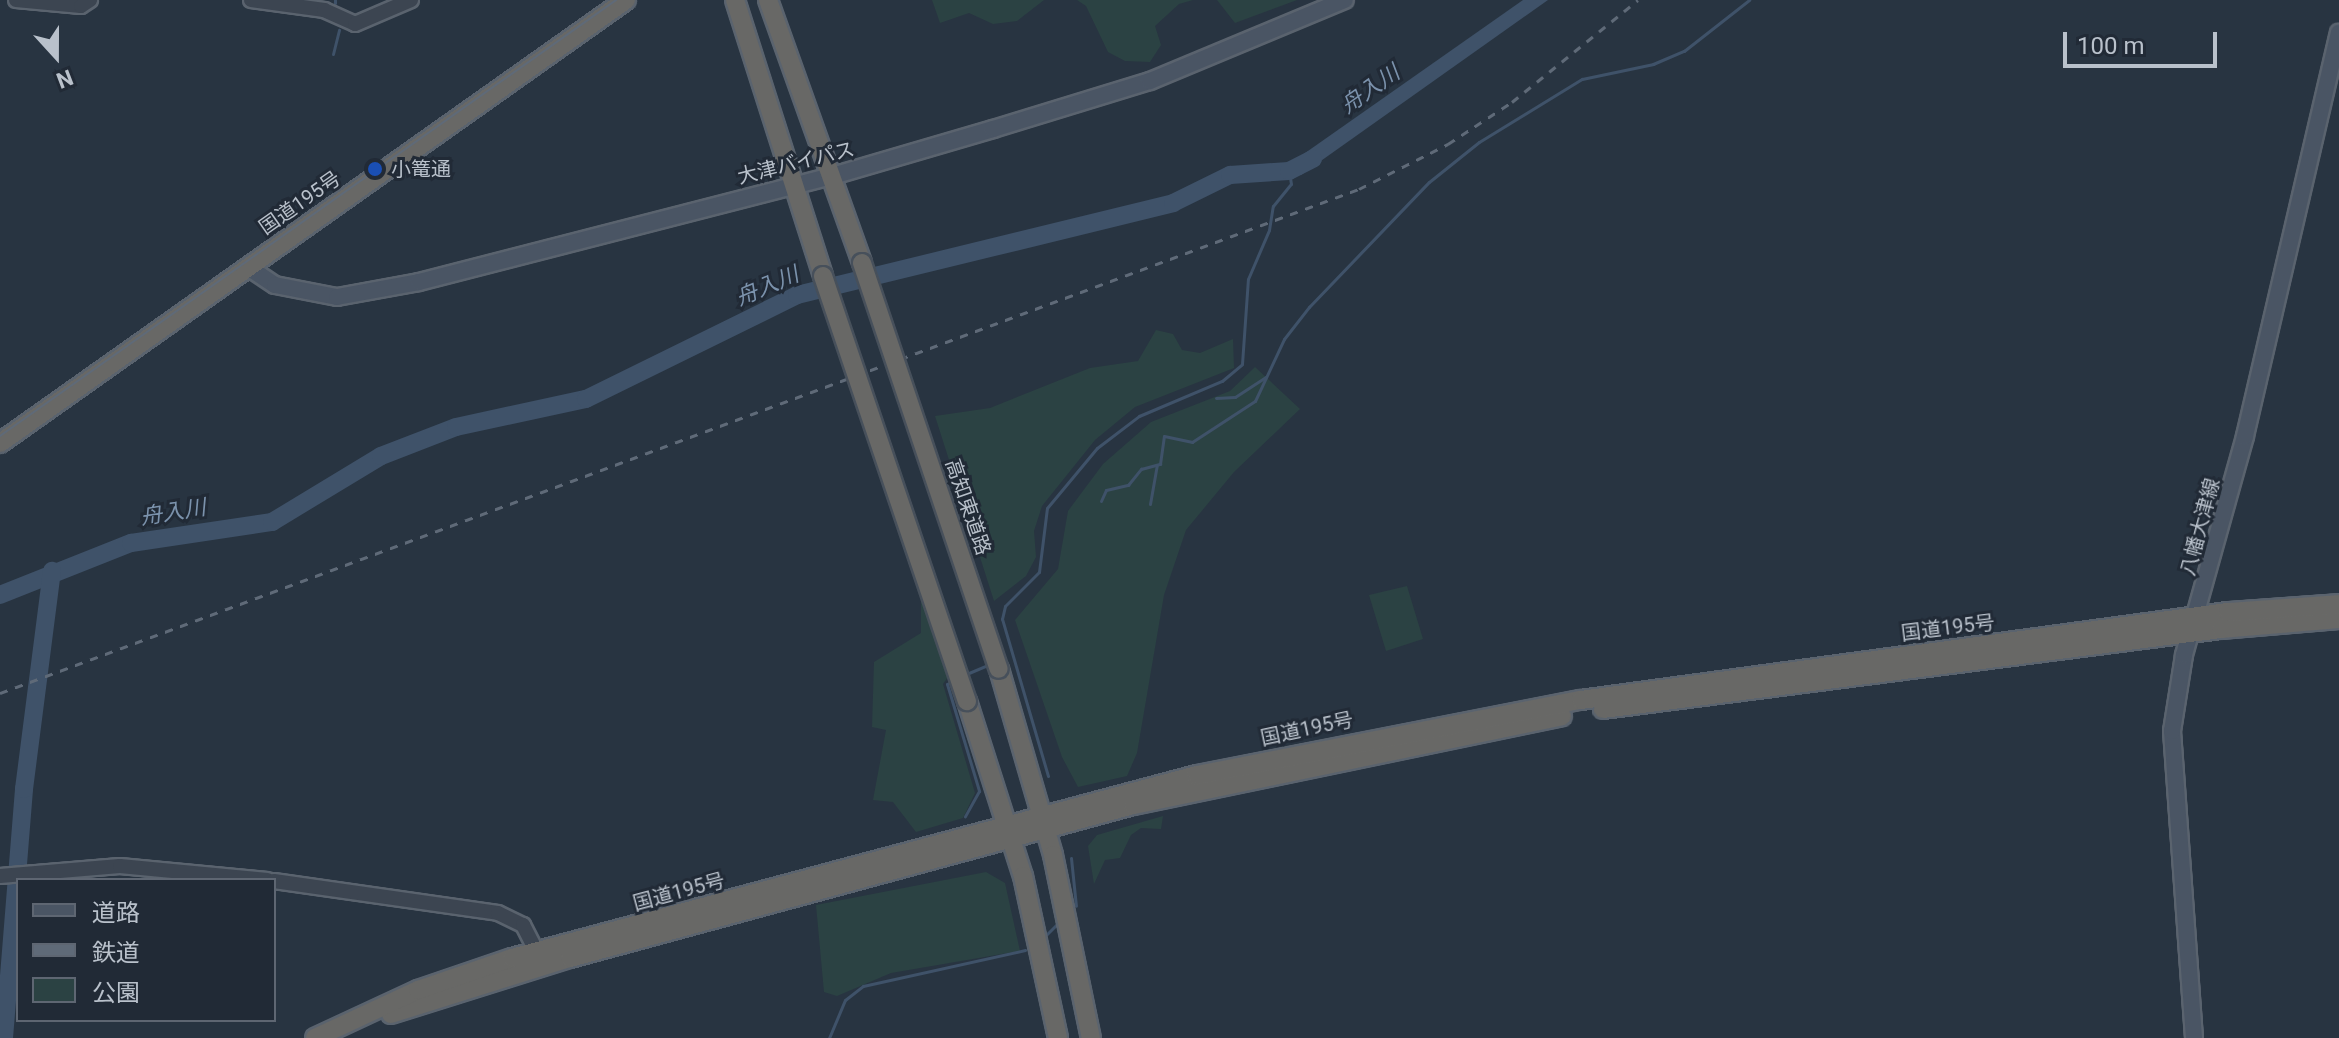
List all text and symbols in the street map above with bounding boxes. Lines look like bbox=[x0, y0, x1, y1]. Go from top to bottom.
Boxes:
north arrow bbox=[16, 16, 96, 96]
scale bar bbox=[2067, 16, 2221, 66]
text: 100 m bbox=[2077, 32, 2144, 60]
water label: 舟入川 bbox=[1335, 59, 1405, 119]
text: N bbox=[53, 64, 77, 93]
street label: 大津バイパス bbox=[735, 137, 857, 189]
place label: 小篭通 bbox=[391, 157, 451, 181]
marker: 小篭通 bbox=[366, 160, 384, 178]
street label: 国道195号 bbox=[255, 166, 345, 240]
water label: 舟入川 bbox=[731, 261, 803, 311]
street label: 高知東道路 bbox=[940, 456, 996, 558]
street label: 八幡大津線 bbox=[2175, 476, 2225, 578]
water label: 舟入川 bbox=[138, 494, 208, 530]
street label: 国道195号 bbox=[1900, 610, 1996, 646]
street label: 国道195号 bbox=[1259, 708, 1355, 750]
street label: 国道195号 bbox=[631, 868, 727, 916]
legend bbox=[16, 878, 276, 1022]
text: 道路 bbox=[92, 899, 140, 927]
text: 鉄道 bbox=[92, 939, 140, 967]
text: 公園 bbox=[92, 979, 140, 1007]

